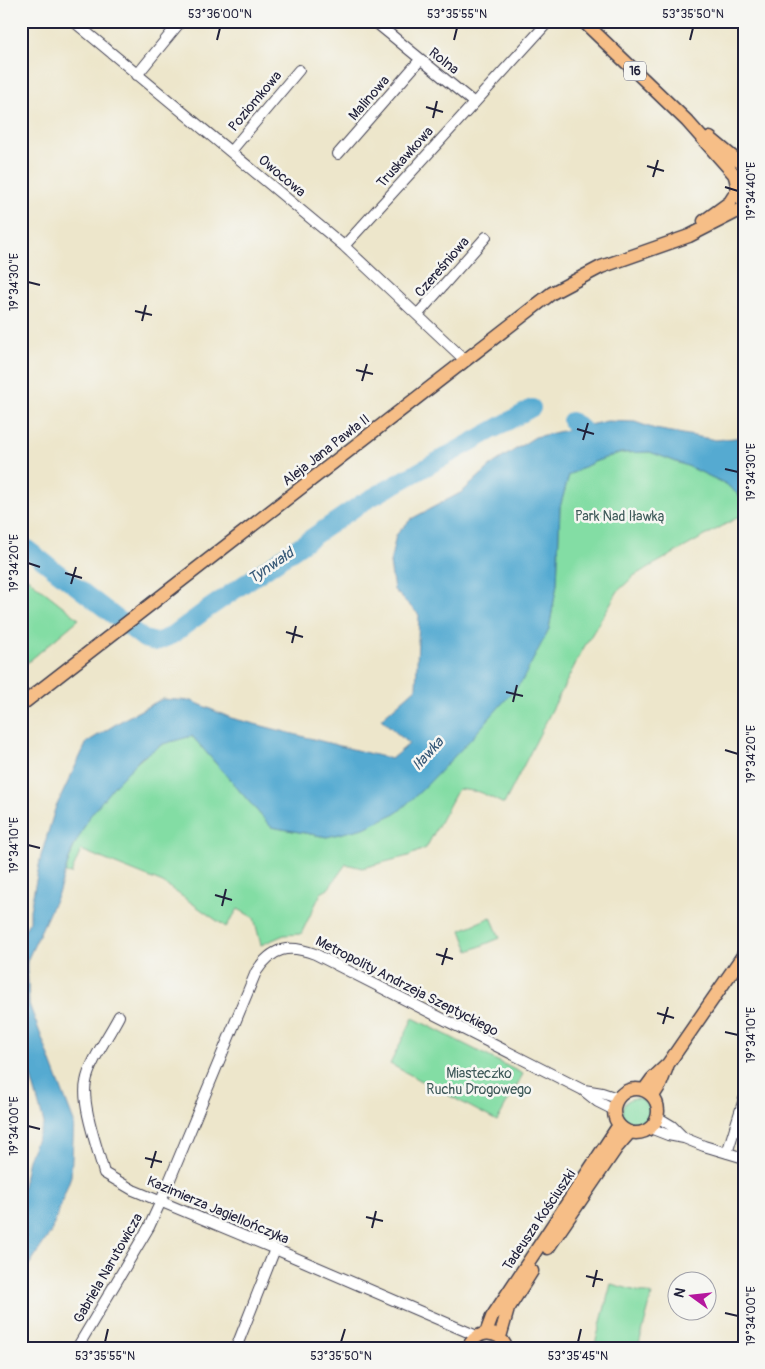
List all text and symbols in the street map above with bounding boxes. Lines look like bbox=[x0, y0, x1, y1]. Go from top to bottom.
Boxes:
text: 53°36'00"N bbox=[188, 7, 252, 22]
text: 53°35'55"N bbox=[427, 7, 487, 22]
text: 53°35'50"N bbox=[662, 7, 724, 22]
street label: Rolna bbox=[426, 44, 462, 78]
road number: 16 bbox=[624, 61, 646, 80]
street label: Poziomkowa bbox=[225, 67, 285, 135]
street label: Malinowa bbox=[345, 72, 393, 124]
street label: Truskawkowa bbox=[373, 123, 437, 191]
street label: Owocowa bbox=[255, 151, 309, 201]
text: 19°34'40"E bbox=[744, 162, 759, 220]
street label: Czereśniowa bbox=[411, 233, 473, 301]
text: 19°34'30"E bbox=[7, 253, 22, 311]
street label: Aleja Jana Pawła II bbox=[279, 411, 373, 489]
text: 19°34'30"E bbox=[744, 443, 759, 501]
park label: Park Nad Iławką bbox=[575, 508, 665, 525]
text: 19°34'20"E bbox=[7, 534, 22, 592]
water label: Tynwałd bbox=[245, 543, 299, 588]
text: 19°34'20"E bbox=[744, 725, 759, 783]
water label: Iławka bbox=[408, 733, 449, 775]
text: 19°34'10"E bbox=[7, 817, 22, 873]
street label: Metropolity Andrzeja Szeptyckiego bbox=[313, 932, 502, 1040]
text: 19°34'10"E bbox=[744, 1007, 759, 1063]
park label: Miasteczko Ruchu Drogowego bbox=[426, 1065, 532, 1098]
text: 19°34'00"E bbox=[7, 1096, 22, 1156]
street label: Tadeusza Kościuszki bbox=[499, 1166, 579, 1274]
street label: Kazimierza Jagiellończyka bbox=[144, 1172, 292, 1248]
street label: Gabriela Narutowicza bbox=[70, 1210, 146, 1326]
north arrow bbox=[668, 1272, 718, 1322]
text: N bbox=[670, 1286, 689, 1300]
text: 19°34'00"E bbox=[744, 1286, 759, 1346]
text: 53°35'55"N bbox=[75, 1349, 135, 1364]
text: 53°35'50"N bbox=[310, 1349, 372, 1364]
text: 53°35'45"N bbox=[548, 1349, 608, 1364]

